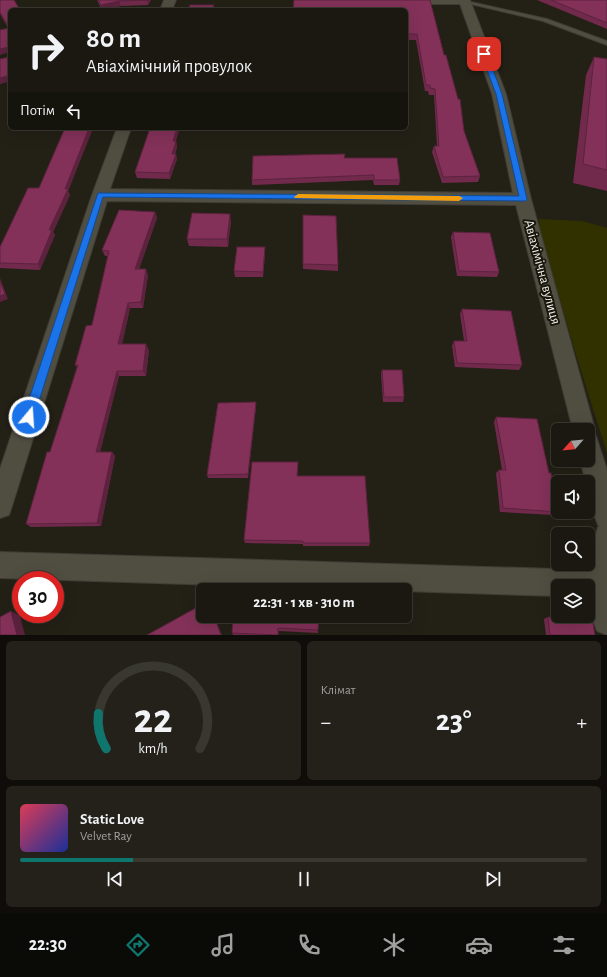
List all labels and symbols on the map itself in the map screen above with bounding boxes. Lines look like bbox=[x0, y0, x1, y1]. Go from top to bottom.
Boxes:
pin bbox=[467, 37, 501, 71]
street label: Авіахімічна вулиця bbox=[521, 218, 563, 326]
position arrow bbox=[8, 396, 50, 438]
north arrow bbox=[551, 423, 595, 467]
speed limit sign: 30 bbox=[12, 571, 64, 623]

